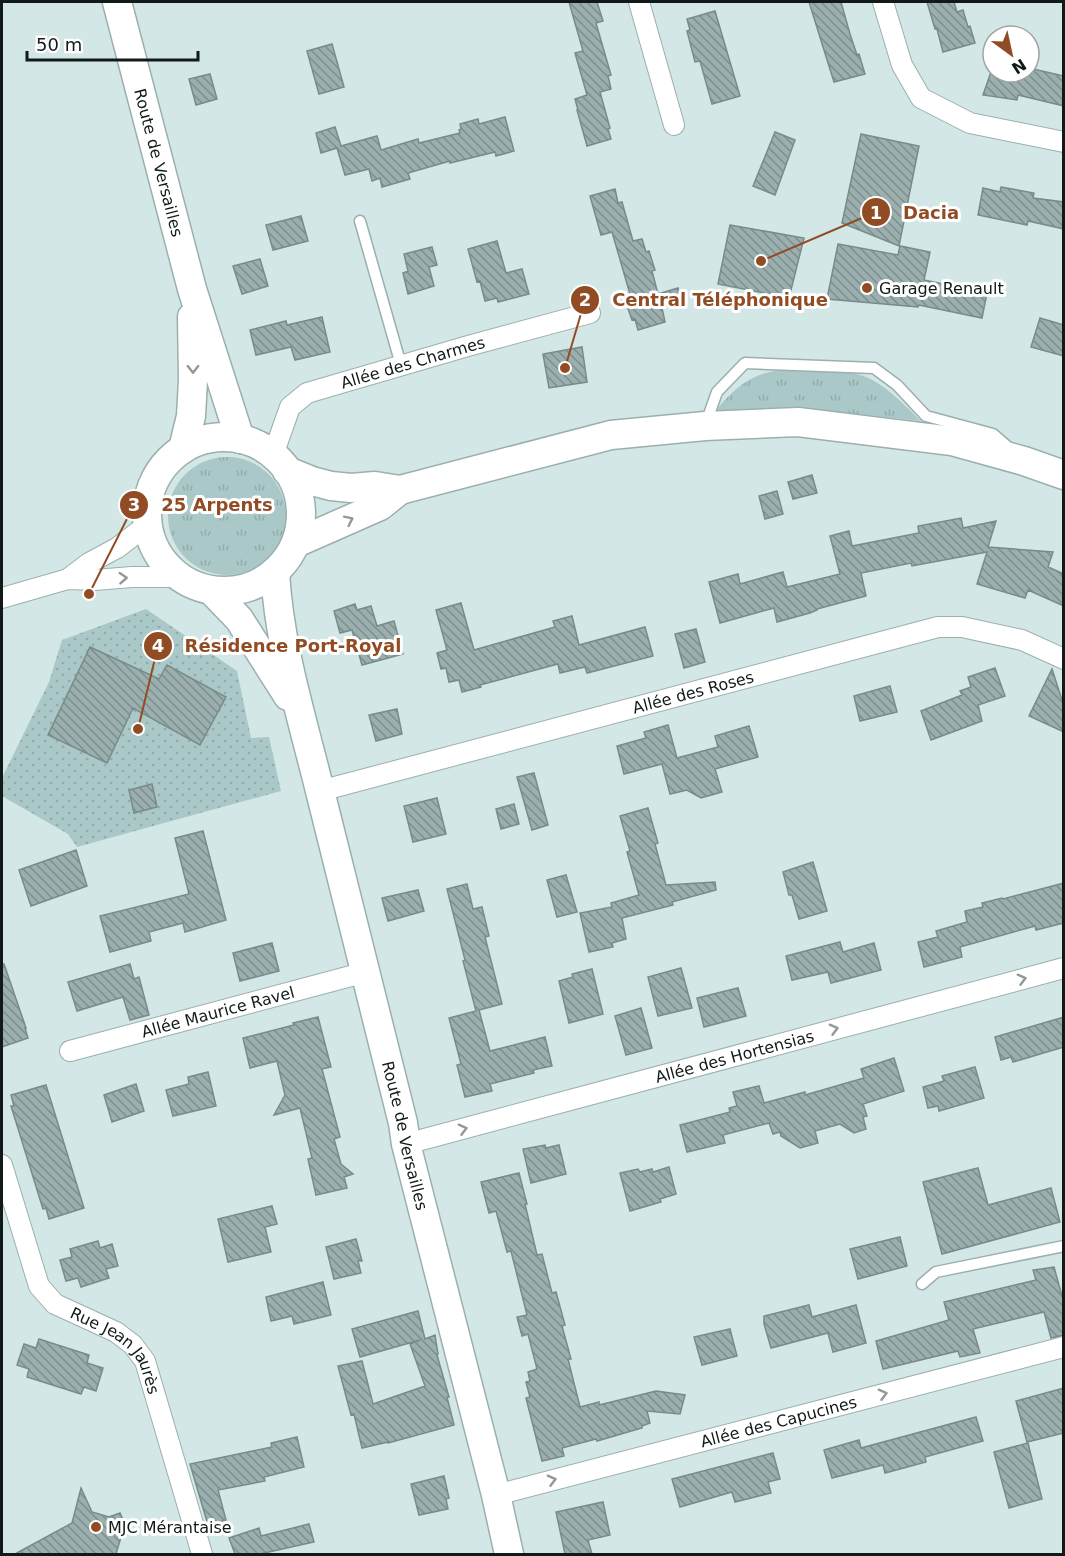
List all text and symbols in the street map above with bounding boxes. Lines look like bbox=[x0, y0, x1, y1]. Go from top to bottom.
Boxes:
scale bar bbox=[27, 24, 198, 62]
north arrow bbox=[981, 24, 1041, 84]
text: 50 m bbox=[36, 34, 82, 55]
text: N bbox=[1008, 55, 1030, 78]
street label: Route de Versailles bbox=[130, 87, 187, 239]
callout: Dacia bbox=[861, 194, 971, 230]
text: 1 bbox=[870, 202, 882, 223]
text: Dacia bbox=[903, 202, 959, 223]
place label: Garage Renault bbox=[879, 279, 1004, 298]
marker: Garage Renault bbox=[860, 281, 874, 295]
callout: Central Téléphonique bbox=[570, 282, 840, 318]
text: 2 bbox=[579, 289, 591, 310]
text: Central Téléphonique bbox=[612, 289, 828, 310]
street label: Allée des Charmes bbox=[338, 333, 487, 393]
one-way arrow bbox=[187, 364, 199, 373]
callout: 25 Arpents bbox=[119, 487, 284, 523]
text: 3 bbox=[128, 494, 140, 515]
text: 25 Arpents bbox=[161, 494, 273, 515]
one-way arrow bbox=[343, 515, 354, 527]
one-way arrow bbox=[119, 572, 128, 585]
callout: Résidence Port-Royal bbox=[143, 628, 413, 664]
text: 4 bbox=[152, 635, 164, 656]
text: Résidence Port-Royal bbox=[185, 635, 401, 656]
street label: Allée des Roses bbox=[630, 667, 756, 718]
one-way arrow bbox=[1017, 973, 1027, 986]
street label: Allée Maurice Ravel bbox=[139, 983, 296, 1042]
one-way arrow bbox=[828, 1024, 839, 1036]
street label: Allée des Hortensias bbox=[653, 1026, 816, 1087]
street label: Route de Versailles bbox=[378, 1059, 432, 1212]
one-way arrow bbox=[458, 1123, 468, 1136]
street label: Rue Jean Jaurès bbox=[67, 1303, 163, 1396]
one-way arrow bbox=[878, 1388, 888, 1401]
street label: Allée des Capucines bbox=[698, 1392, 859, 1451]
one-way arrow bbox=[546, 1475, 557, 1487]
place label: MJC Mérantaise bbox=[108, 1518, 232, 1537]
marker: MJC Mérantaise bbox=[89, 1520, 103, 1534]

